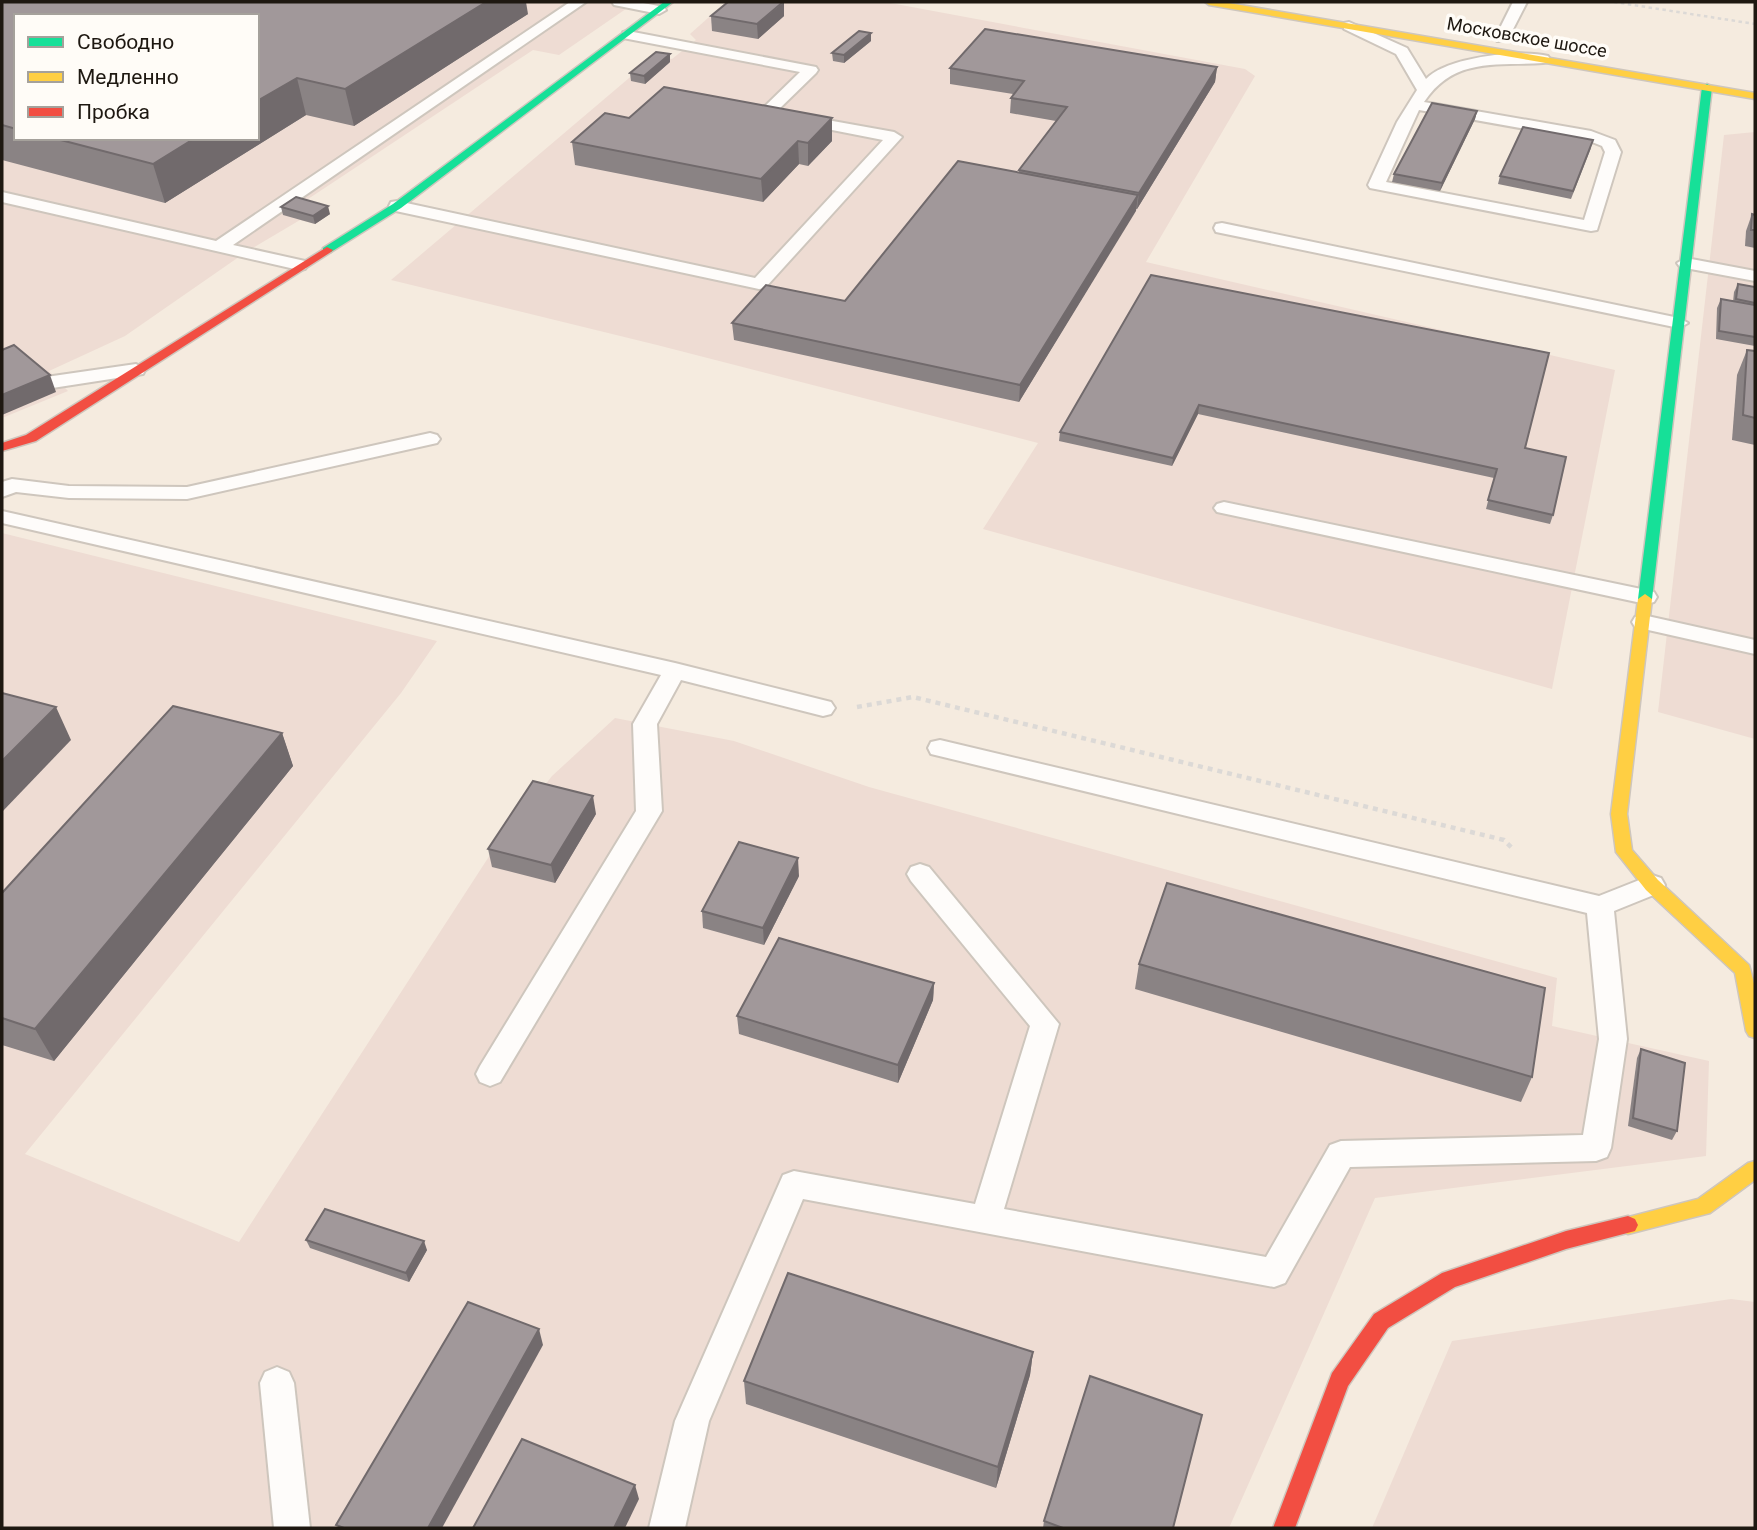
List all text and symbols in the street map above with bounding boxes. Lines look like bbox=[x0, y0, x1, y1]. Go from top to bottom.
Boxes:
street label: Московское шоссе bbox=[1445, 13, 1609, 61]
legend bbox=[14, 14, 259, 140]
text: Свободно bbox=[77, 30, 174, 54]
text: Медленно bbox=[77, 65, 179, 89]
text: Пробка bbox=[77, 100, 150, 124]

